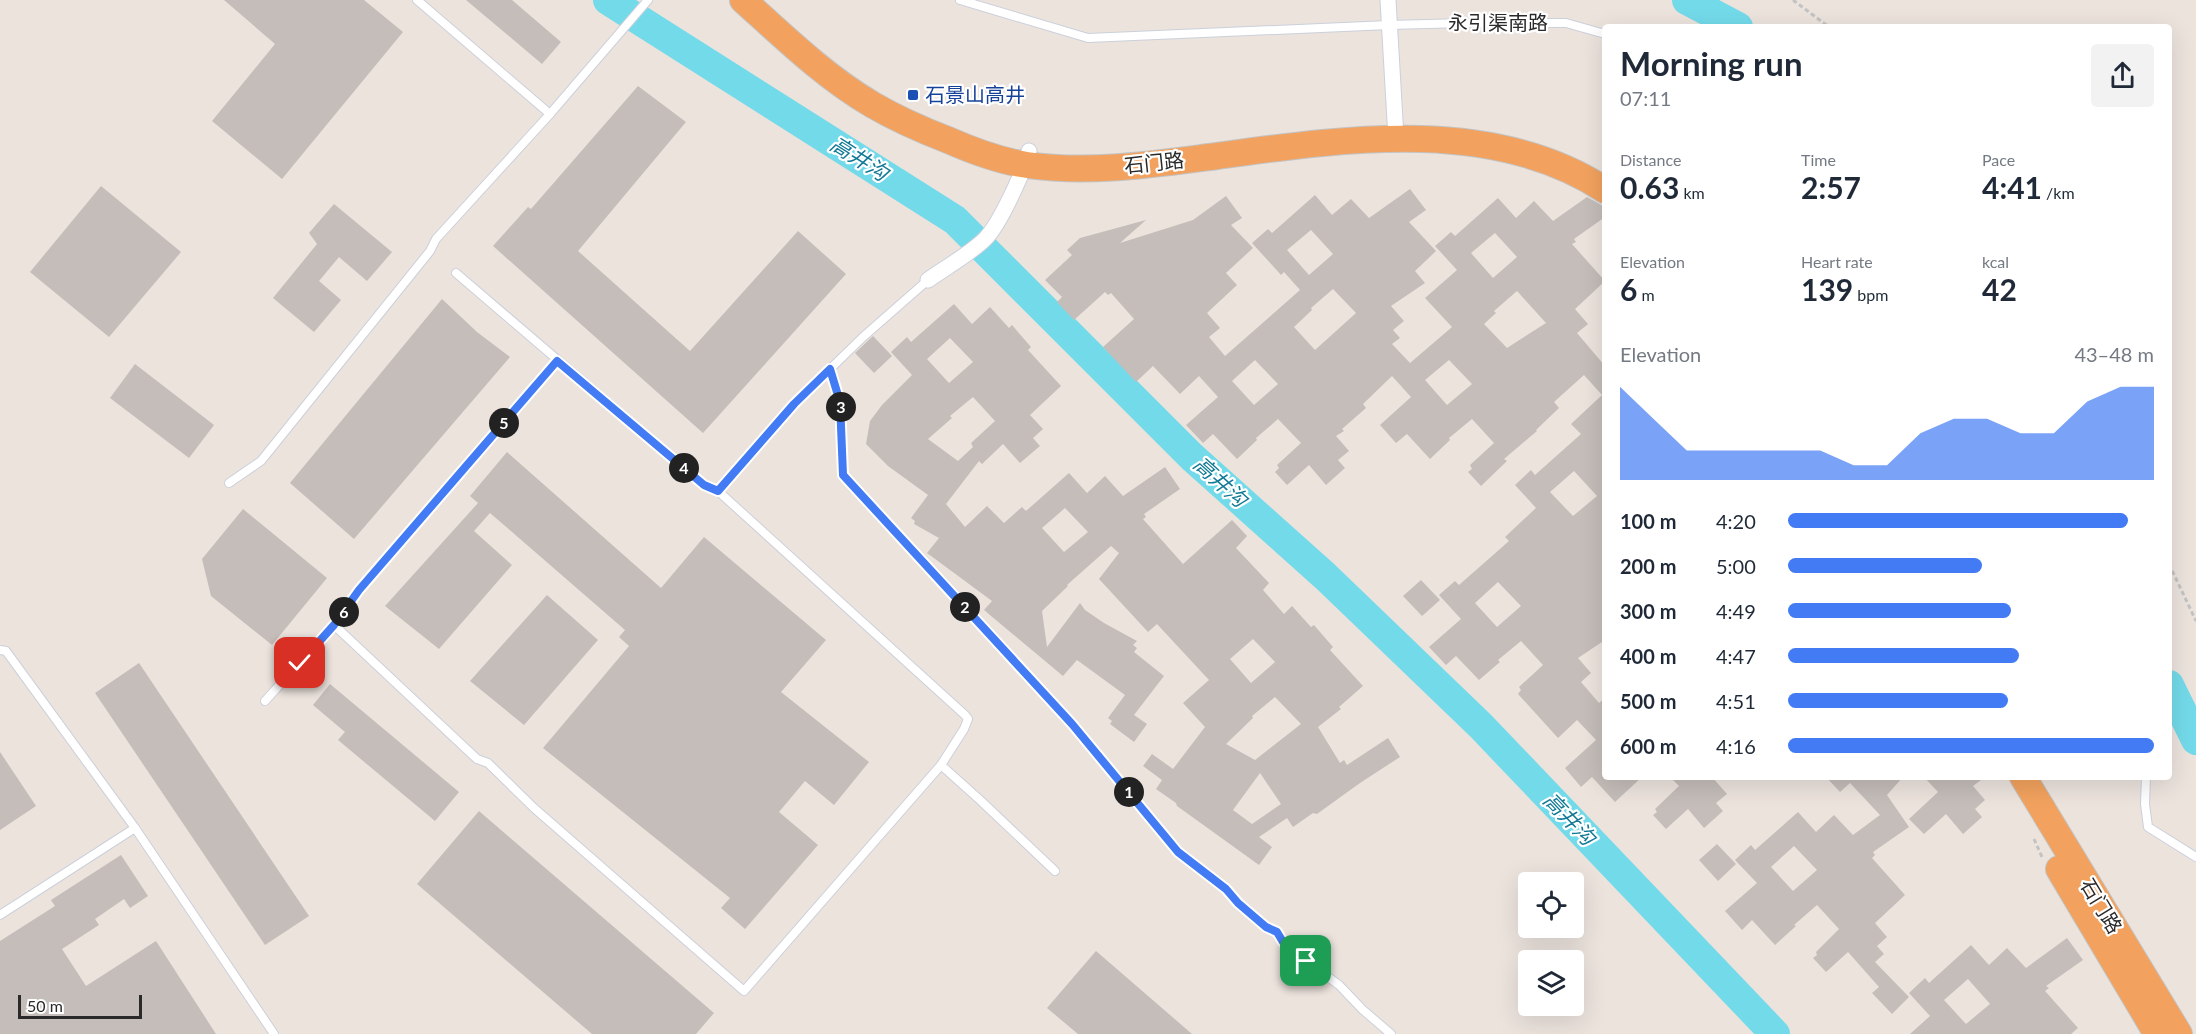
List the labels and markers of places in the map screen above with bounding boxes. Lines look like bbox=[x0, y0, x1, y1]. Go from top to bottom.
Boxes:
place label: 石景山高井 bbox=[925, 82, 1025, 106]
marker: 石景山高井 bbox=[906, 88, 920, 102]
pin: 3 bbox=[826, 392, 856, 422]
pin: 5 bbox=[489, 408, 519, 438]
pin: 4 bbox=[669, 453, 699, 483]
pin: 2 bbox=[950, 592, 980, 622]
pin: 6 bbox=[329, 597, 359, 627]
pin bbox=[274, 637, 325, 688]
pin: 1 bbox=[1114, 777, 1144, 807]
pin bbox=[1280, 935, 1331, 986]

